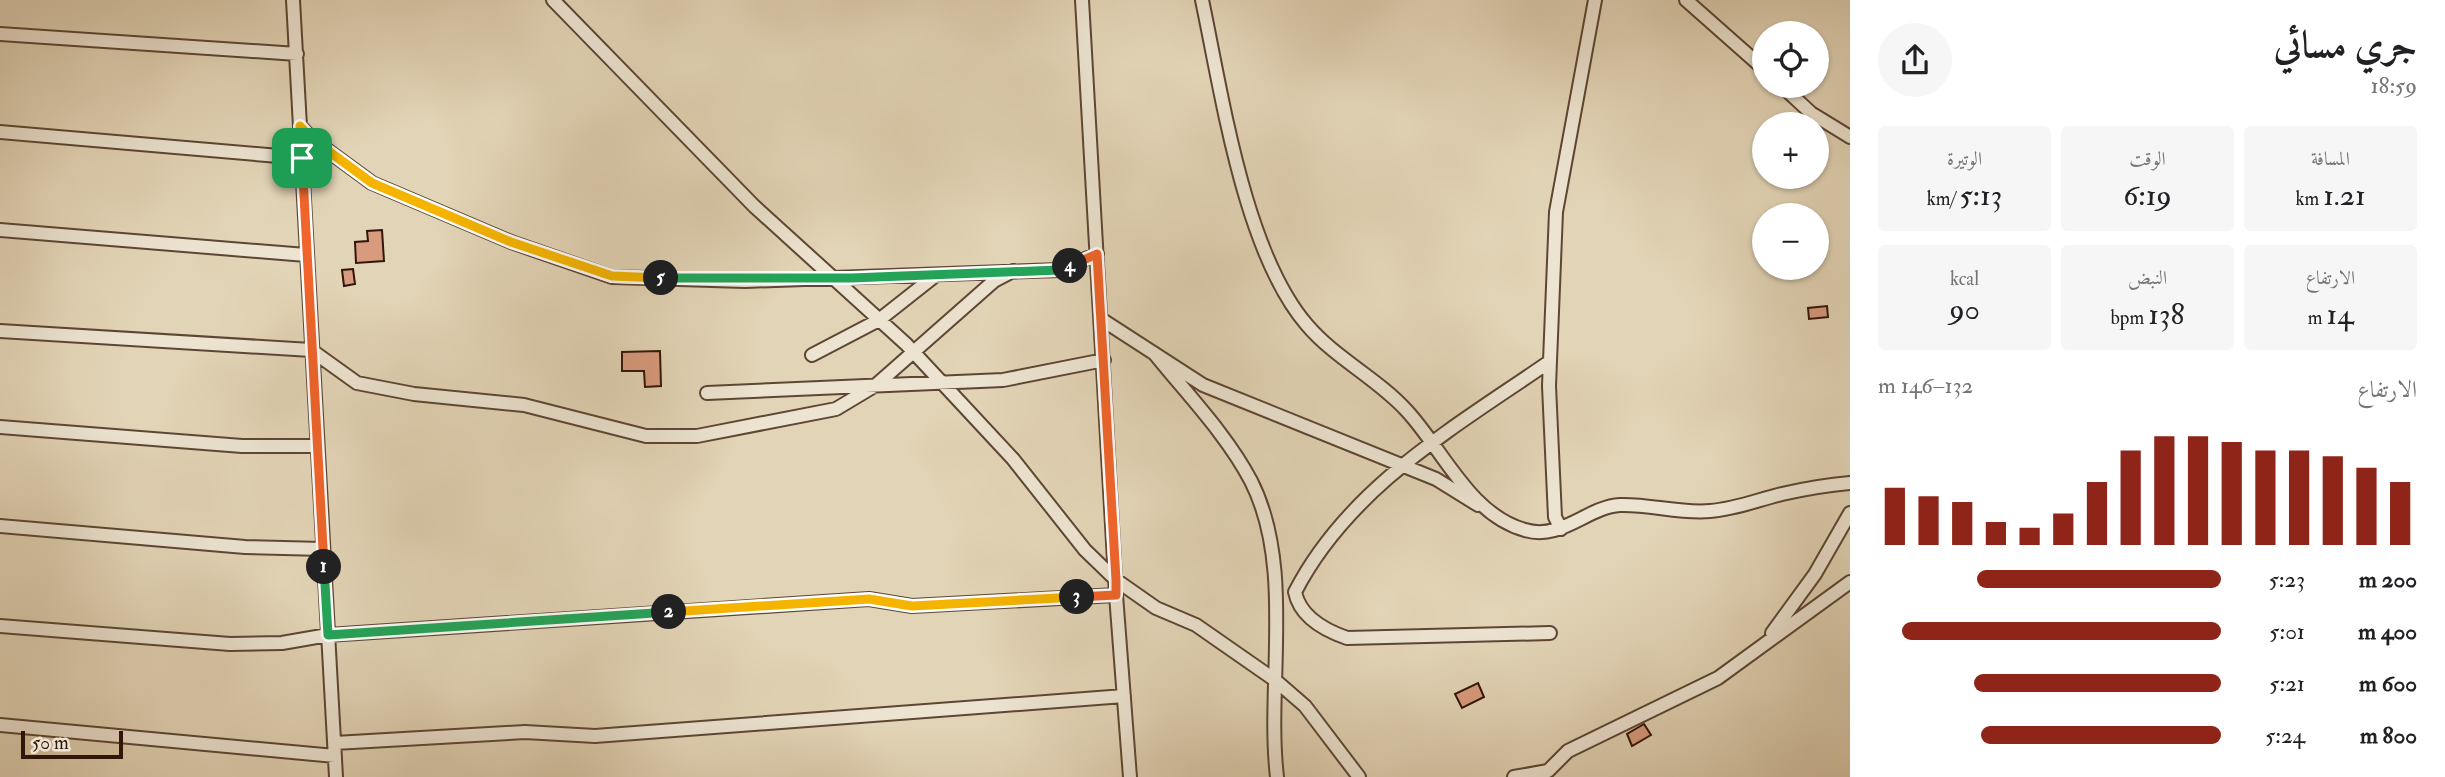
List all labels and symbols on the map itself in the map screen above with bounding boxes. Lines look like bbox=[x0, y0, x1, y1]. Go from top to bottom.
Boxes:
pin bbox=[272, 128, 332, 188]
pin: 4 bbox=[1052, 248, 1088, 284]
pin: 5 bbox=[644, 260, 678, 296]
pin: 1 bbox=[306, 550, 342, 584]
pin: 3 bbox=[1060, 580, 1094, 614]
pin: 2 bbox=[652, 594, 686, 630]
scale bar bbox=[21, 728, 122, 760]

